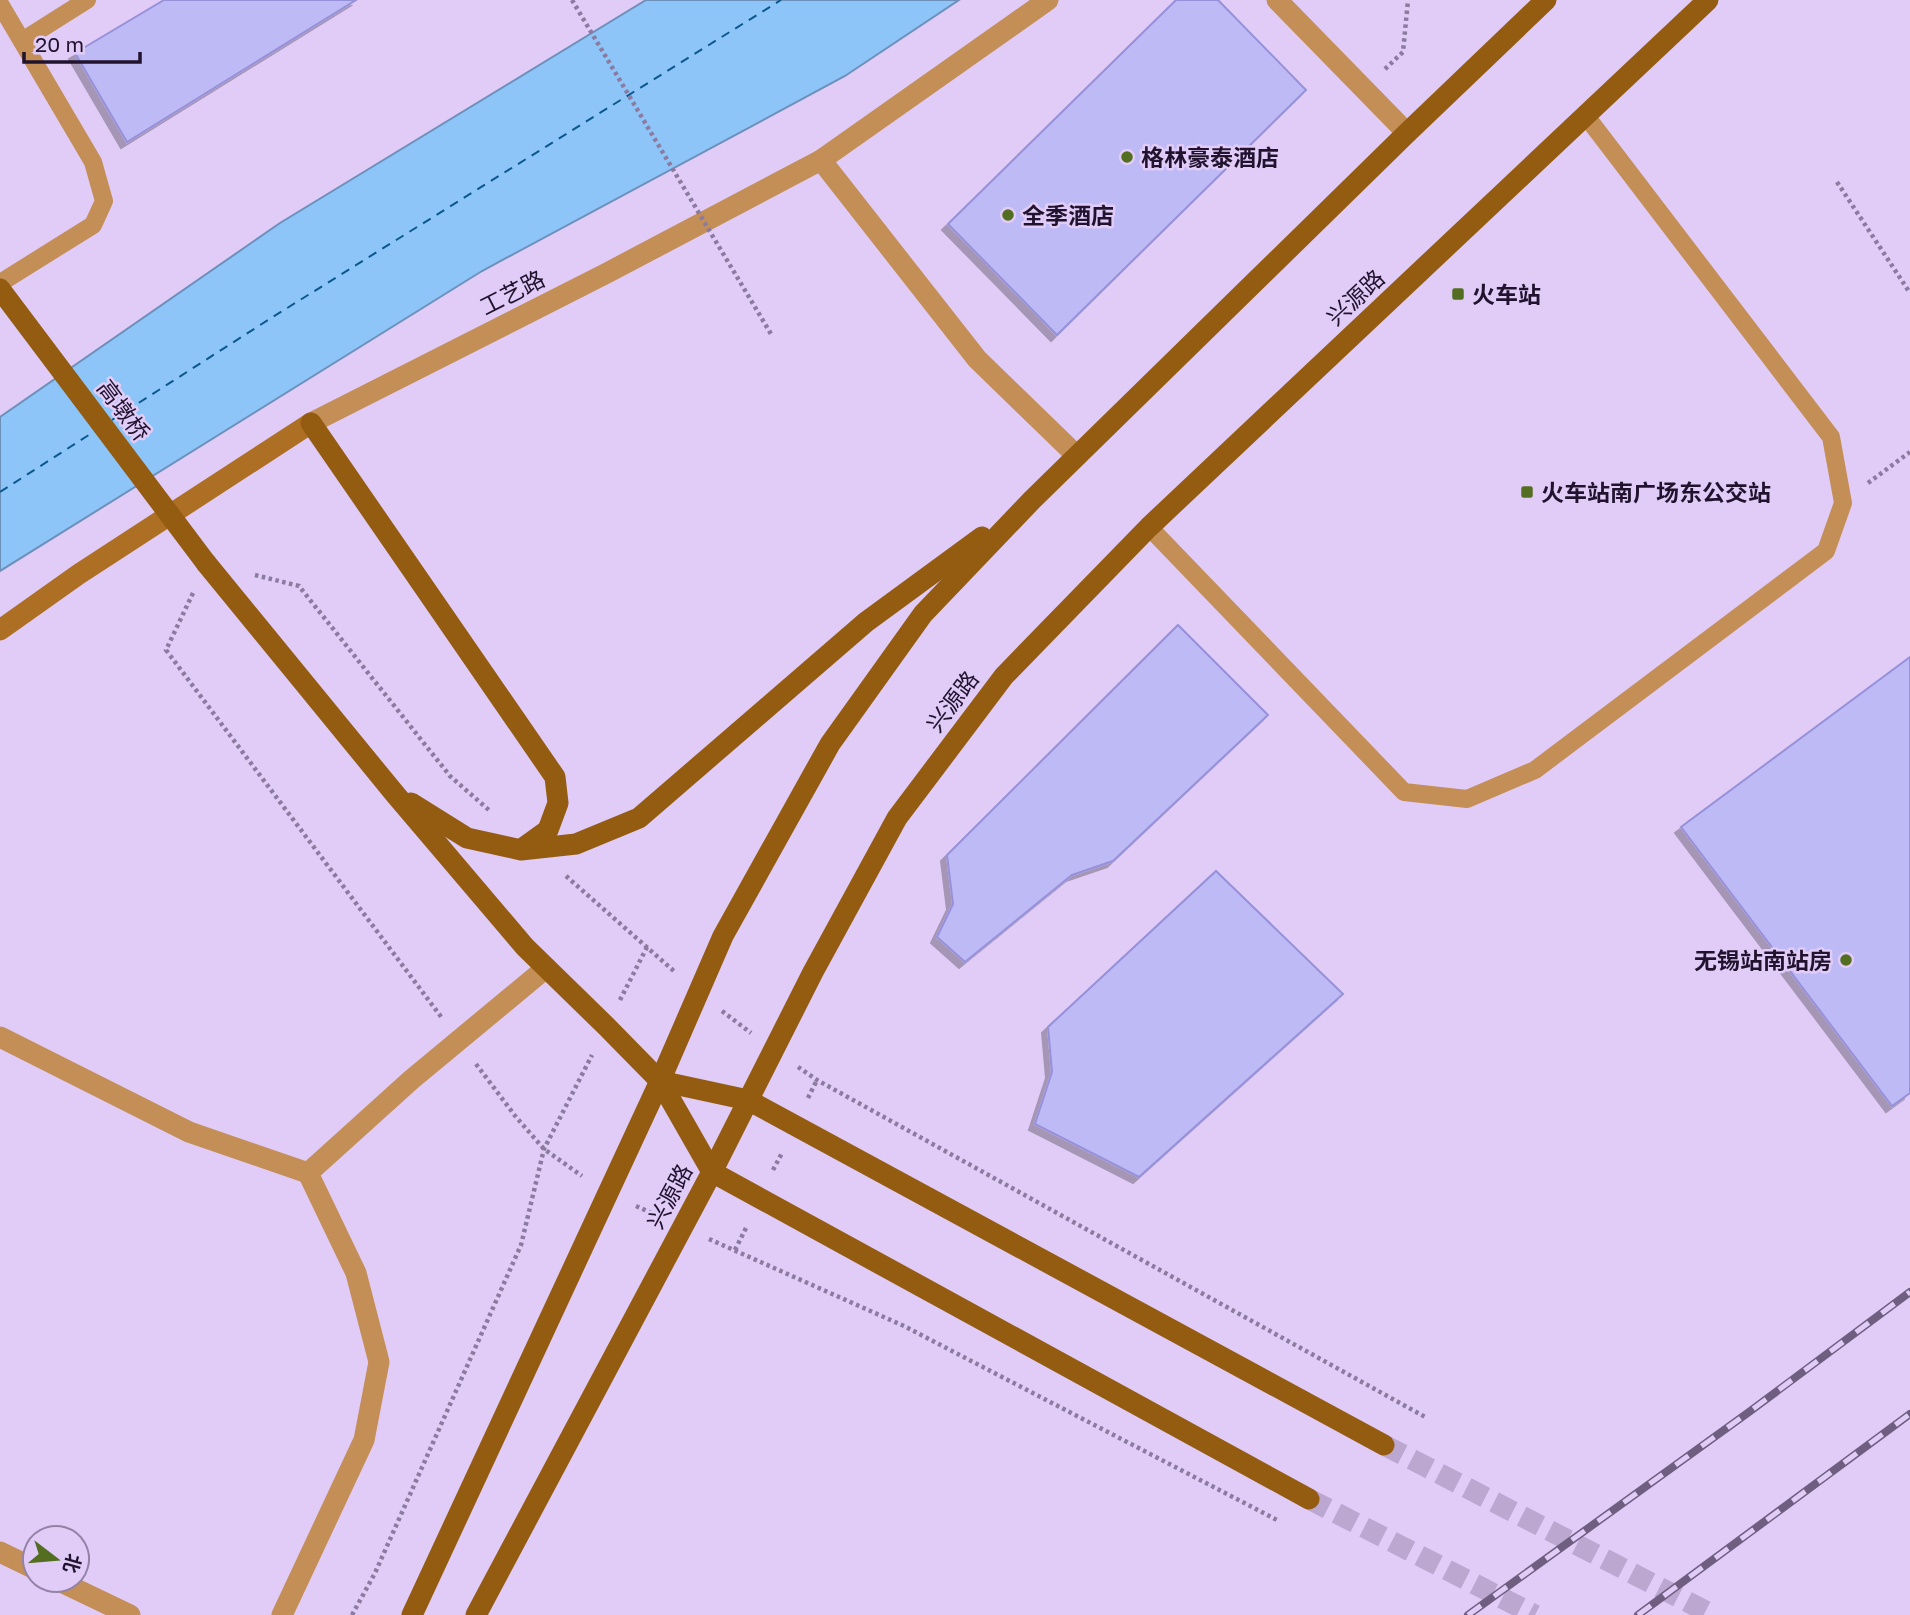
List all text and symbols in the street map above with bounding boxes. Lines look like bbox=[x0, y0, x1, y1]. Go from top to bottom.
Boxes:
scale bar bbox=[24, 21, 140, 65]
text: 20 m bbox=[35, 31, 84, 57]
place label: 格林豪泰酒店 bbox=[1141, 143, 1279, 171]
marker: 格林豪泰酒店 bbox=[1119, 149, 1135, 165]
place label: 全季酒店 bbox=[1022, 201, 1114, 229]
marker: 全季酒店 bbox=[1000, 207, 1016, 223]
street label: 兴源路 bbox=[1320, 263, 1390, 331]
street label: 工艺路 bbox=[475, 264, 549, 320]
place label: 火车站 bbox=[1472, 280, 1541, 308]
marker: 火车站 bbox=[1450, 286, 1466, 302]
street label: 高墩桥 bbox=[92, 374, 156, 446]
place label: 火车站南广场东公交站 bbox=[1541, 478, 1771, 506]
marker: 火车站南广场东公交站 bbox=[1519, 484, 1535, 500]
street label: 兴源路 bbox=[920, 665, 984, 737]
place label: 无锡站南站房 bbox=[1694, 946, 1832, 974]
marker: 无锡站南站房 bbox=[1838, 952, 1854, 968]
street label: 兴源路 bbox=[640, 1159, 698, 1233]
north arrow bbox=[21, 1524, 91, 1594]
text: 北 bbox=[59, 1552, 86, 1576]

